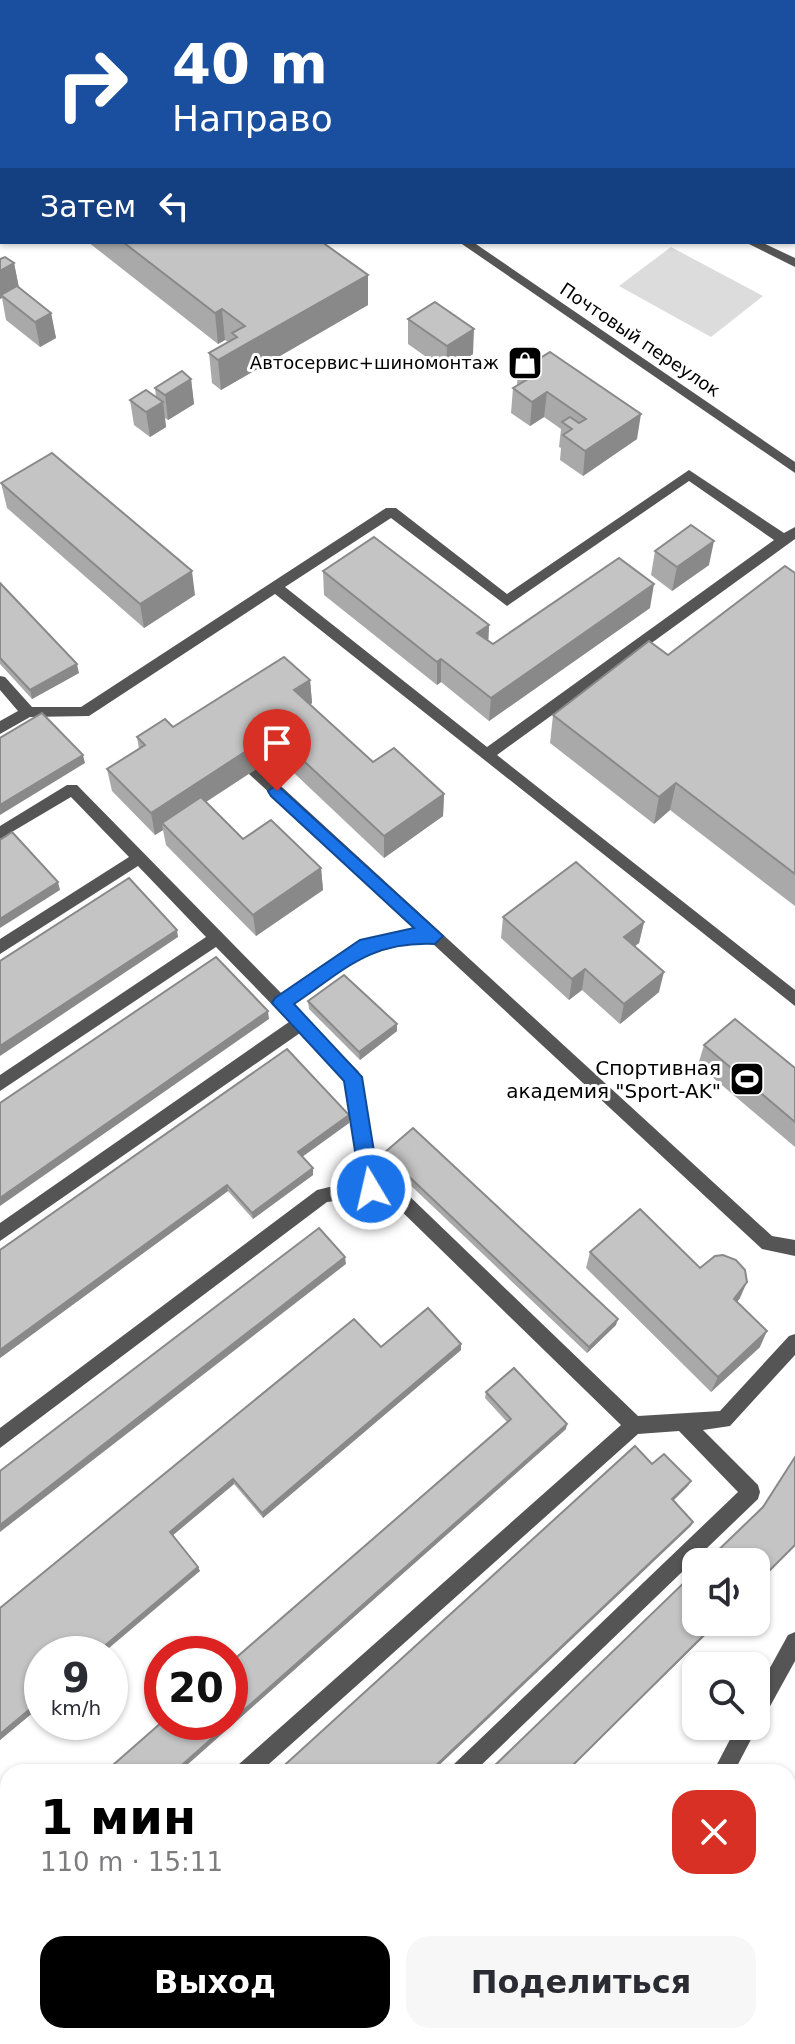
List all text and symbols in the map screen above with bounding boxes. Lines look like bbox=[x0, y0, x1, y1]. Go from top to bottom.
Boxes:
text: 40 m bbox=[172, 31, 328, 96]
icon: right bbox=[40, 32, 144, 136]
text: Направо bbox=[172, 98, 333, 139]
icon: left bbox=[152, 184, 196, 228]
text: Затем bbox=[40, 189, 136, 224]
street label: Почтовый переулок bbox=[556, 278, 724, 401]
shop icon: Автосервис+шиномонтаж bbox=[506, 344, 544, 382]
place label: Автосервис+шиномонтаж bbox=[250, 352, 499, 373]
pin bbox=[243, 709, 311, 791]
icon: arrive bbox=[255, 721, 299, 765]
place label: Спортивная академия "Sport-AK" bbox=[506, 1056, 721, 1103]
sports icon: Спортивная академия "Sport-AK" bbox=[728, 1060, 766, 1098]
position arrow bbox=[329, 1147, 413, 1231]
map controls bbox=[682, 1548, 770, 1740]
button: sound bbox=[682, 1548, 770, 1636]
speed limit sign: 20 bbox=[144, 1636, 248, 1740]
button: search bbox=[682, 1652, 770, 1740]
text: 9 bbox=[62, 1655, 90, 1701]
text: km/h bbox=[51, 1696, 101, 1720]
text: 1 мин bbox=[40, 1789, 196, 1845]
button: close bbox=[672, 1790, 756, 1874]
text: 110 m · 15:11 bbox=[40, 1847, 223, 1877]
button: Выход bbox=[40, 1936, 390, 2028]
button: Поделиться bbox=[406, 1936, 756, 2028]

